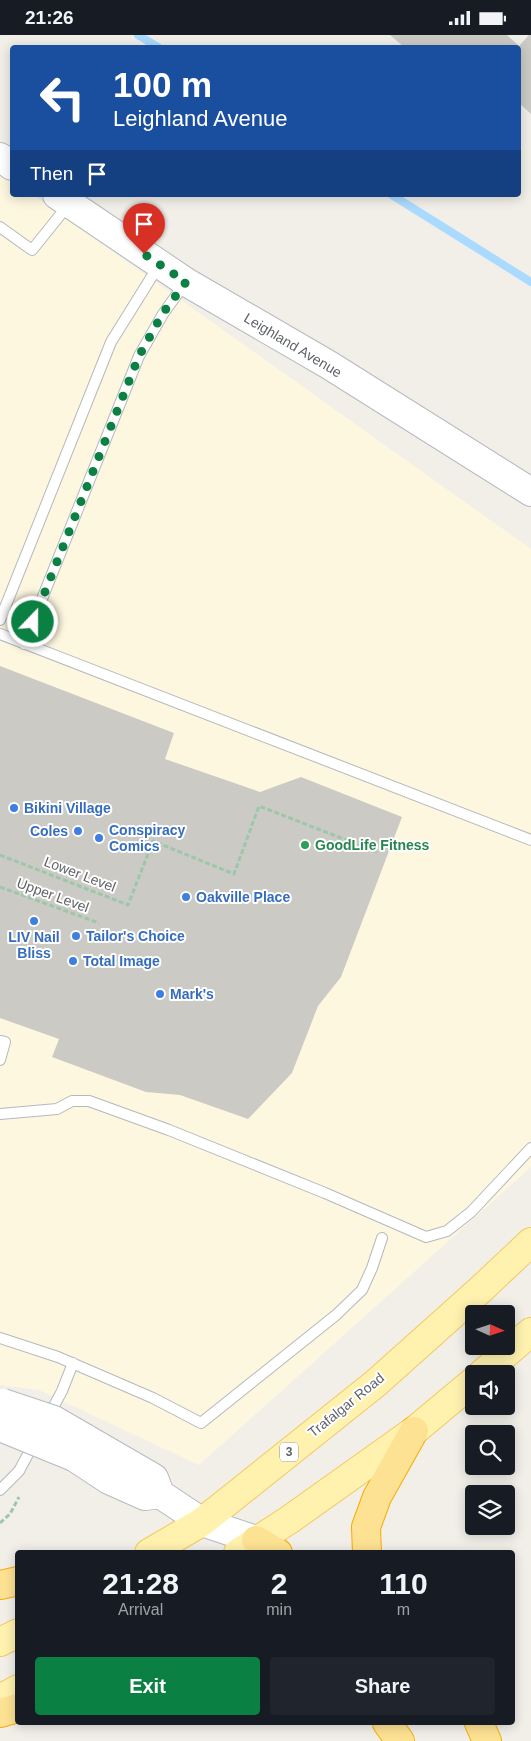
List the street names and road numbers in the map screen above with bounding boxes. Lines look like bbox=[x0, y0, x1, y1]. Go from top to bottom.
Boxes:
street label: Leighland Avenue bbox=[241, 310, 345, 381]
street label: Lower Level bbox=[42, 853, 118, 895]
street label: Upper Level bbox=[15, 875, 91, 915]
street label: Trafalgar Road bbox=[305, 1370, 387, 1440]
road number: 3 bbox=[280, 1443, 298, 1461]

